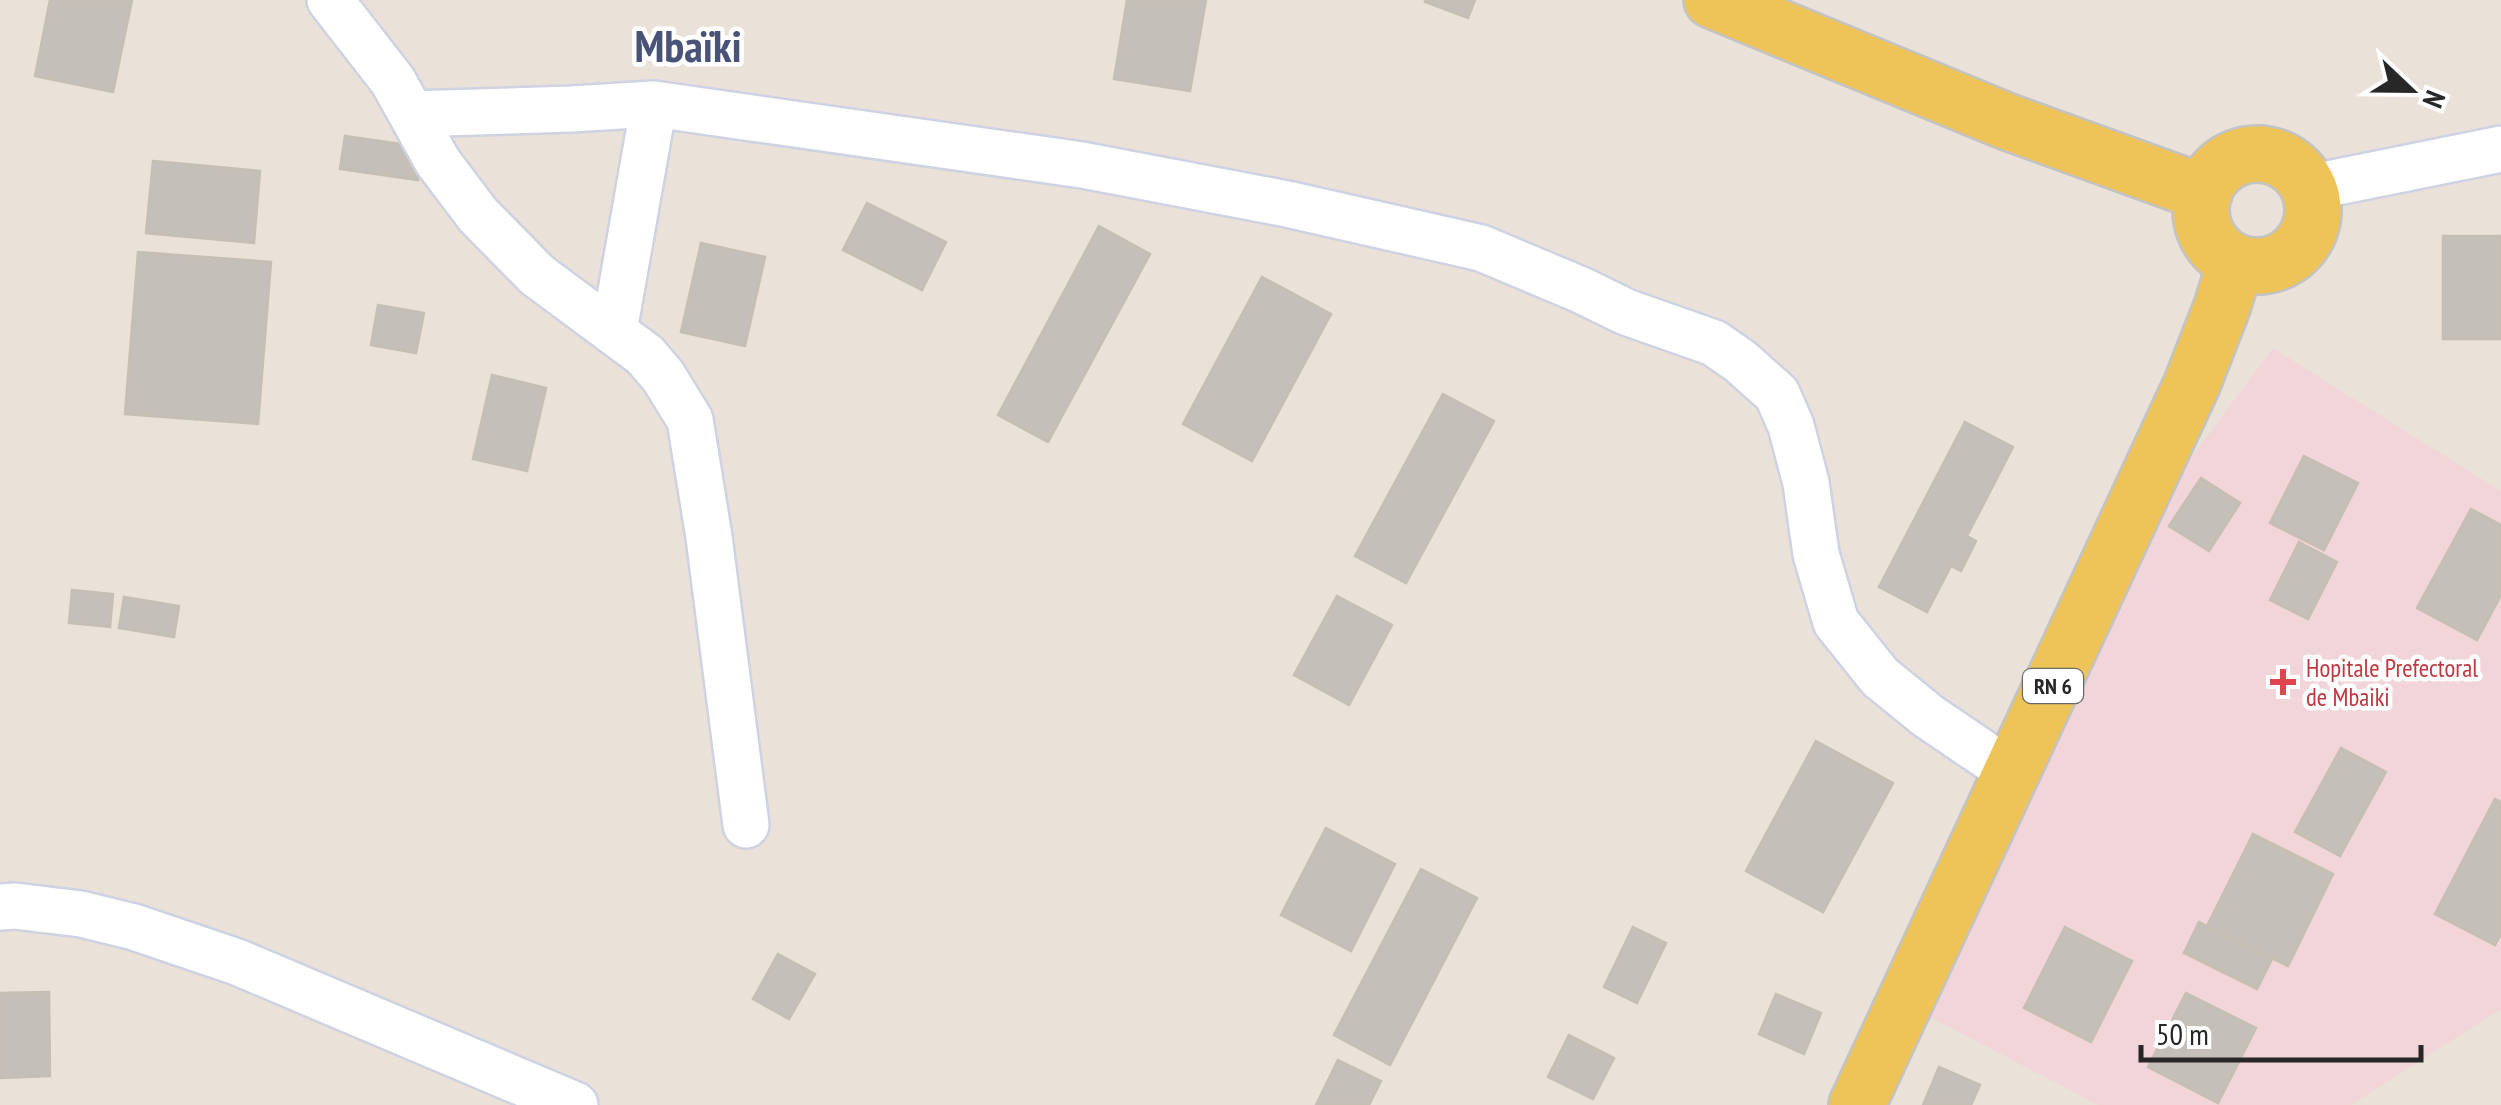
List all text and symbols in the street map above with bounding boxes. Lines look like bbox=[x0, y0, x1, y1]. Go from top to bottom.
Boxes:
district label: Mbaïki bbox=[634, 16, 742, 74]
north arrow bbox=[2361, 40, 2461, 140]
text: N bbox=[2415, 86, 2455, 113]
place label: Hopitale Prefectoral de Mbaiki bbox=[2306, 652, 2478, 713]
road number: RN 6 bbox=[2023, 669, 2083, 703]
marker: Hopitale Prefectoral de Mbaiki bbox=[2270, 669, 2296, 695]
scale bar bbox=[2141, 1000, 2421, 1062]
text: 50 m bbox=[2156, 1014, 2209, 1053]

